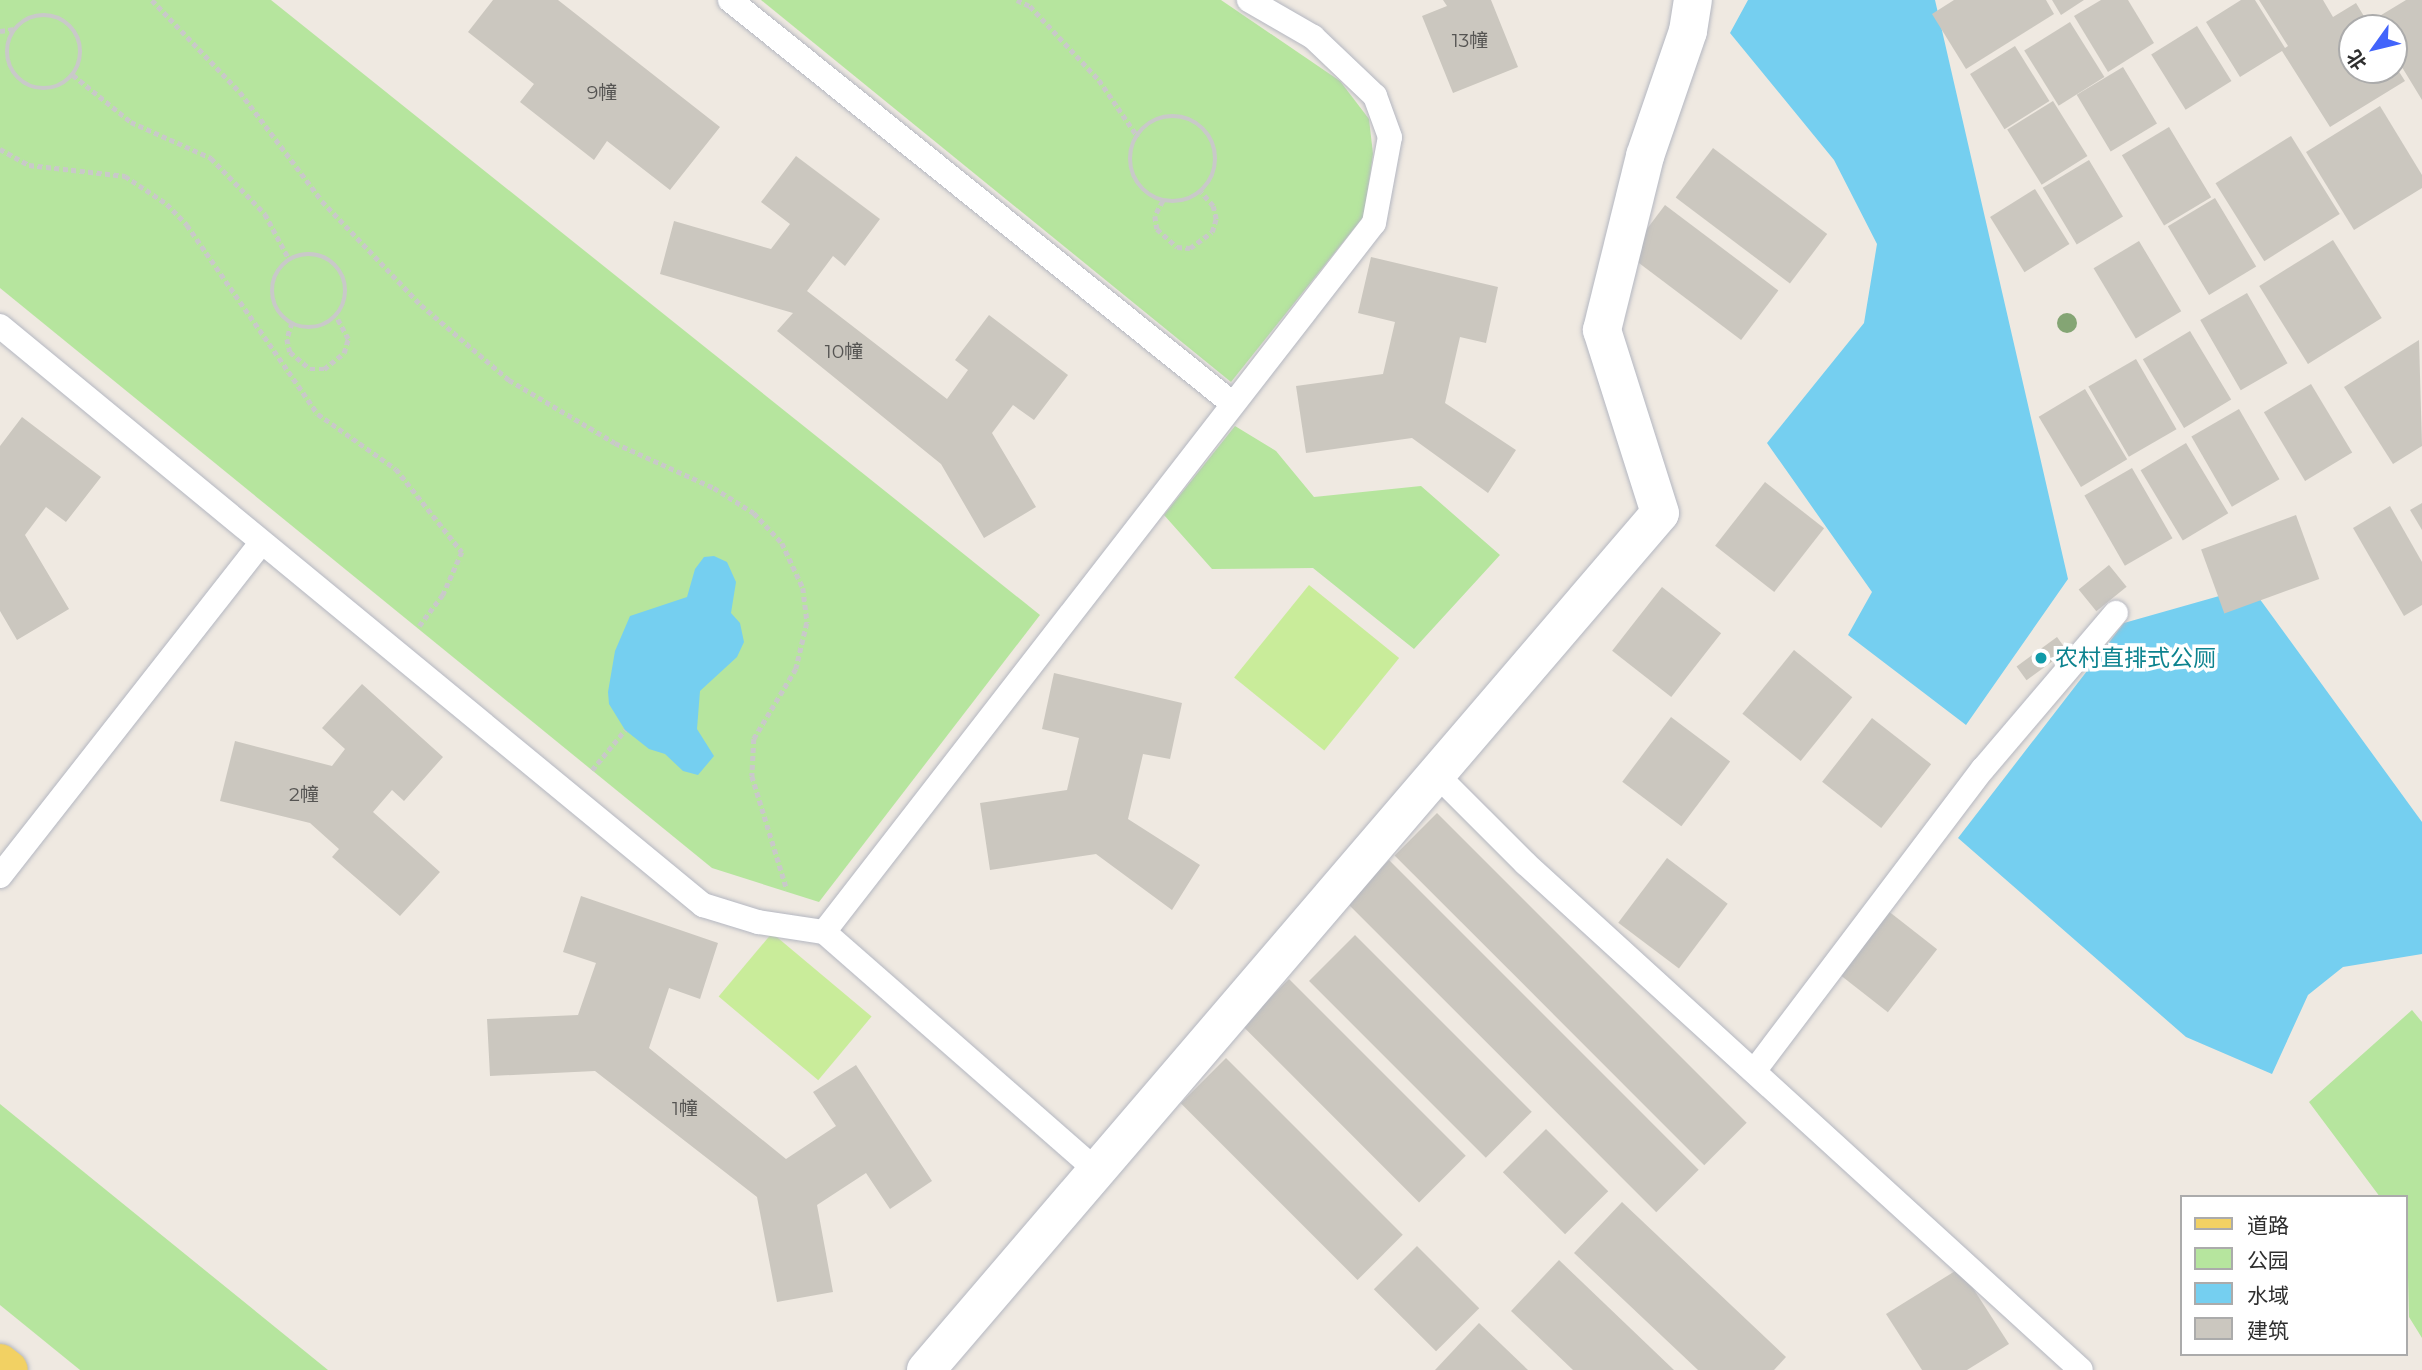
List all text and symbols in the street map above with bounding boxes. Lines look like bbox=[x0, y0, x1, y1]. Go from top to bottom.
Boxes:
north arrow bbox=[2338, 14, 2408, 84]
house number: 13幢 bbox=[1452, 30, 1488, 52]
text: 北 bbox=[2342, 46, 2372, 74]
house number: 9幢 bbox=[587, 82, 617, 104]
house number: 10幢 bbox=[825, 341, 863, 363]
place label: 农村直排式公厕 bbox=[2055, 644, 2216, 672]
marker: 农村直排式公厕 bbox=[2033, 650, 2049, 666]
house number: 2幢 bbox=[289, 784, 319, 806]
house number: 1幢 bbox=[672, 1098, 698, 1120]
legend bbox=[2180, 1195, 2408, 1356]
text: 道路 bbox=[2247, 1213, 2289, 1238]
text: 公园 bbox=[2247, 1248, 2289, 1273]
text: 水域 bbox=[2247, 1283, 2289, 1308]
text: 建筑 bbox=[2247, 1318, 2289, 1343]

